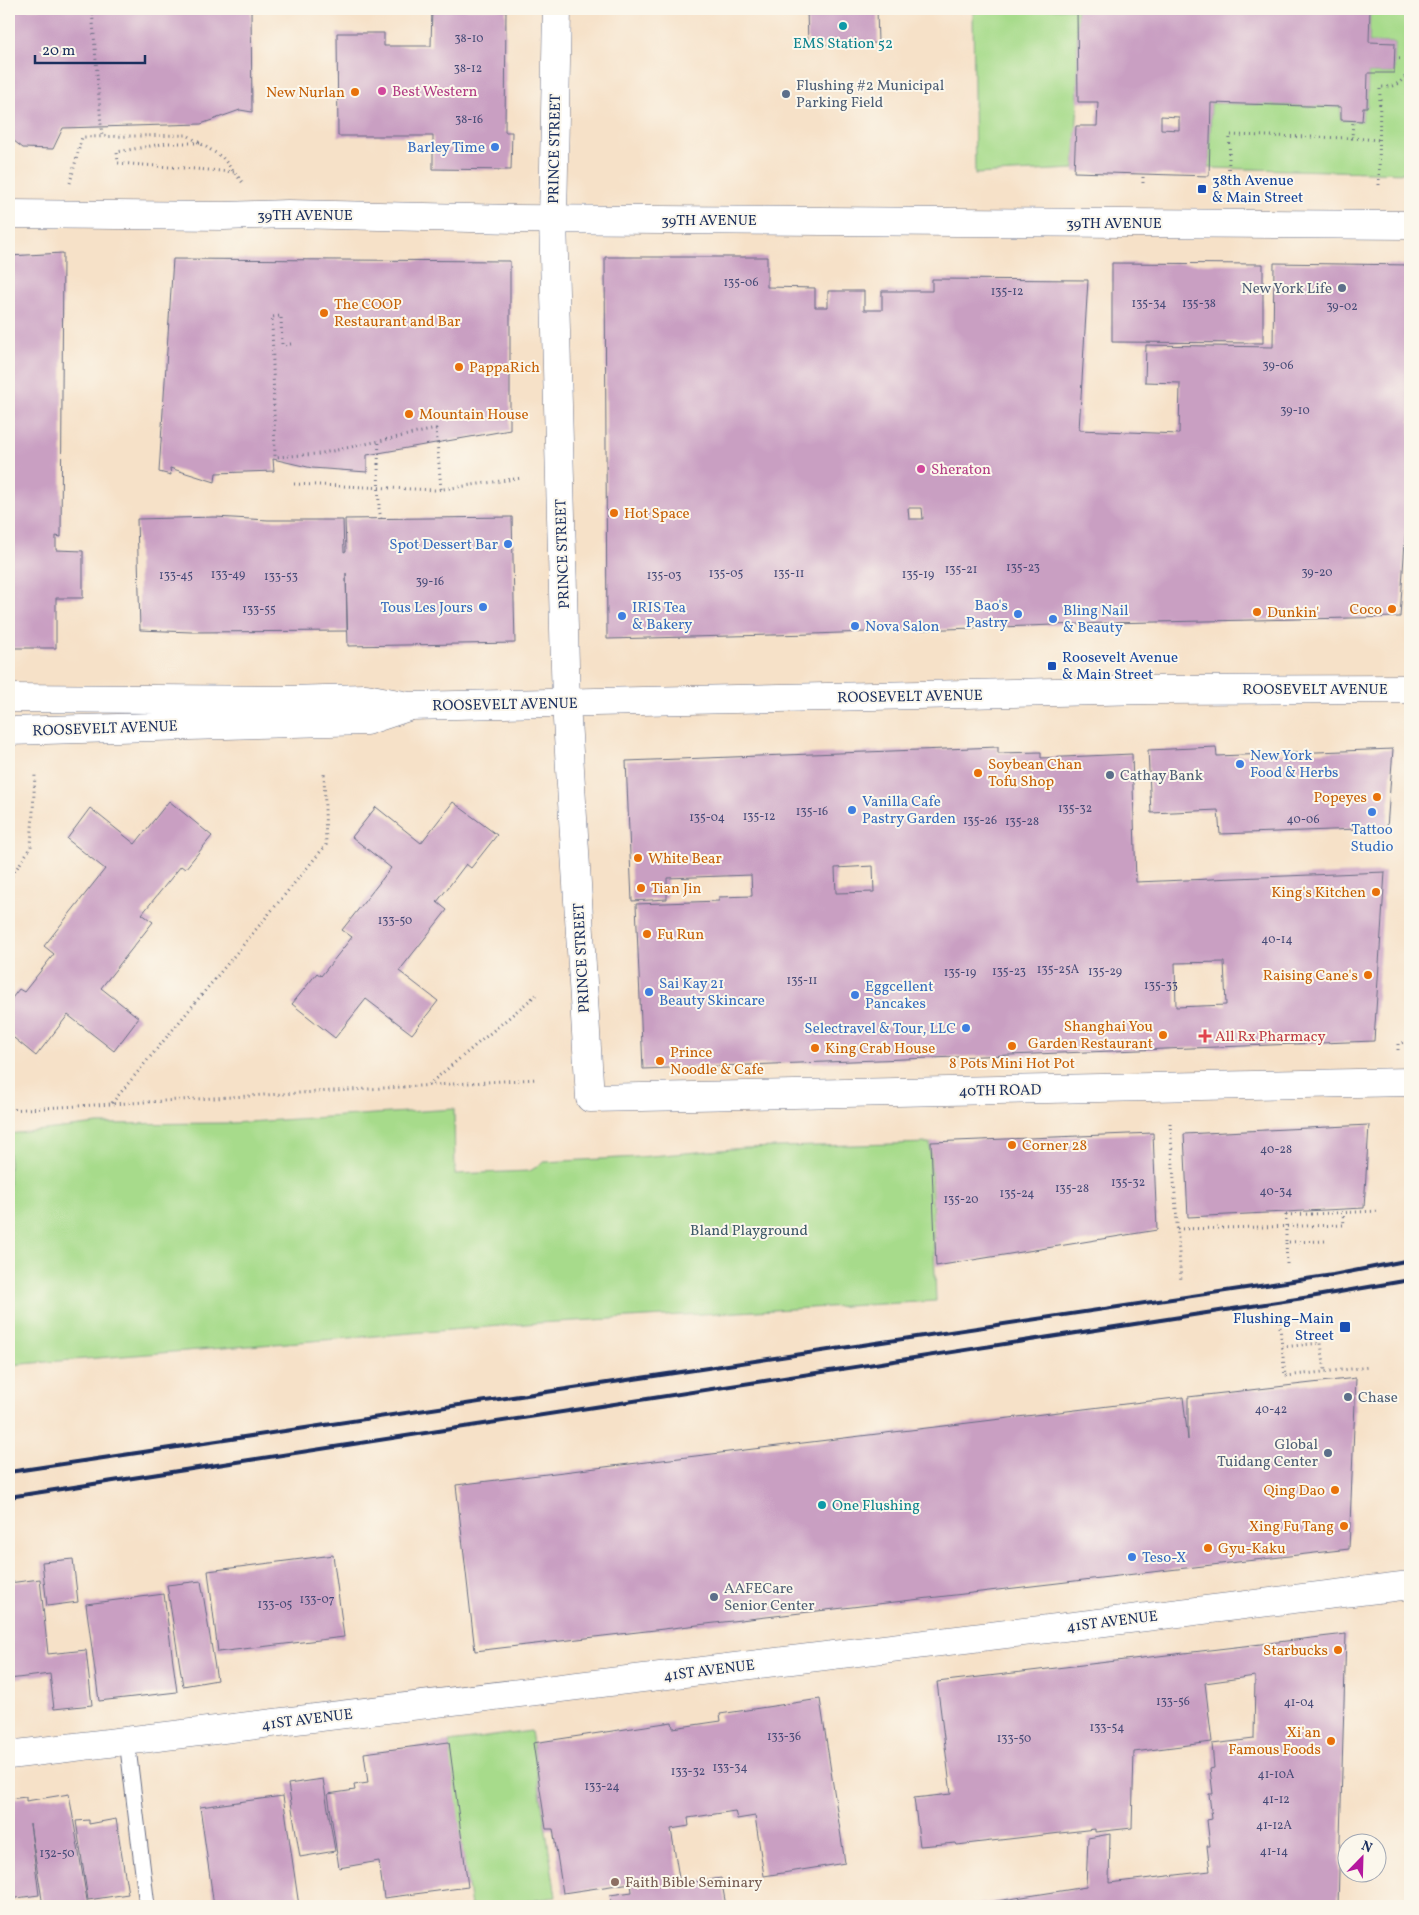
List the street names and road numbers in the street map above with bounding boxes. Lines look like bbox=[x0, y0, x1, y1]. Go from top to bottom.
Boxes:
street label: PRINCE STREET bbox=[544, 94, 567, 204]
street label: 39TH AVENUE bbox=[257, 206, 353, 227]
street label: 39TH AVENUE bbox=[661, 211, 757, 232]
street label: 39TH AVENUE bbox=[1066, 214, 1162, 235]
street label: PRINCE STREET bbox=[551, 498, 576, 609]
street label: ROOSEVELT AVENUE bbox=[1242, 680, 1388, 701]
street label: ROOSEVELT AVENUE bbox=[837, 686, 983, 709]
street label: ROOSEVELT AVENUE bbox=[432, 694, 578, 717]
street label: ROOSEVELT AVENUE bbox=[32, 716, 178, 743]
street label: PRINCE STREET bbox=[569, 902, 596, 1013]
street label: 40TH ROAD bbox=[958, 1080, 1042, 1103]
street label: 41ST AVENUE bbox=[1065, 1606, 1159, 1638]
street label: 41ST AVENUE bbox=[662, 1655, 756, 1687]
street label: 41ST AVENUE bbox=[260, 1704, 354, 1736]

